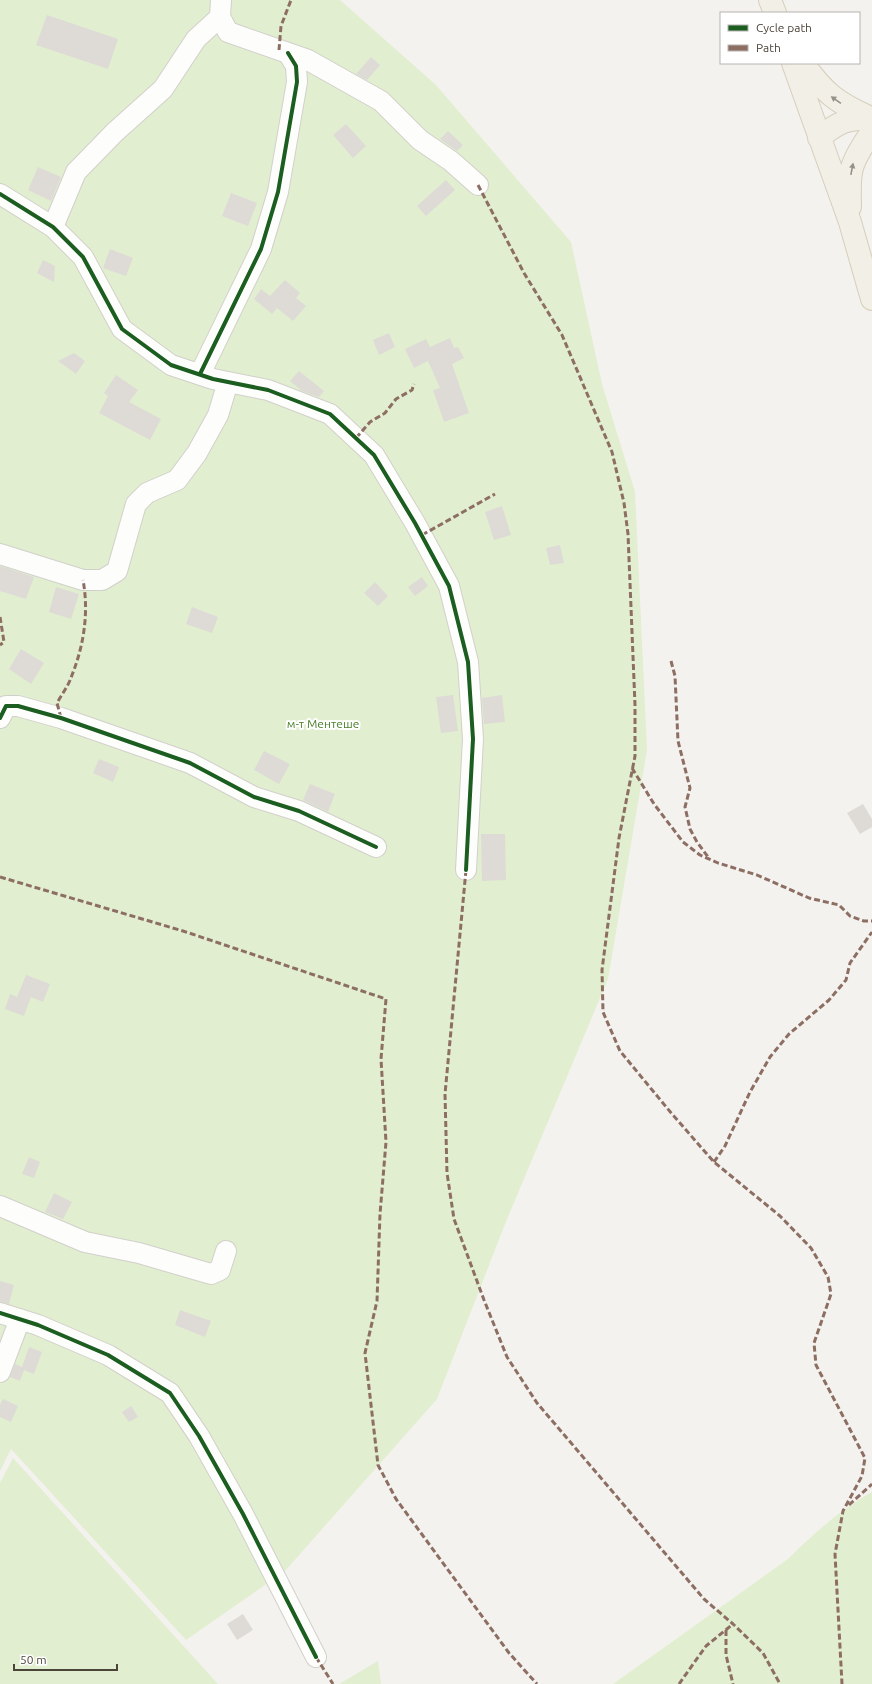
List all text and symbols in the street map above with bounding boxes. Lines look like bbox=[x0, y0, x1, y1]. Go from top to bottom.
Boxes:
legend bbox=[720, 12, 860, 64]
text: Cycle path bbox=[756, 21, 812, 34]
text: Path bbox=[756, 41, 781, 54]
one-way arrow bbox=[831, 96, 842, 104]
one-way arrow bbox=[849, 163, 855, 175]
park label: м-т Ментeше bbox=[287, 717, 359, 730]
scale bar bbox=[14, 1646, 117, 1672]
text: 50 m bbox=[20, 1653, 47, 1666]

